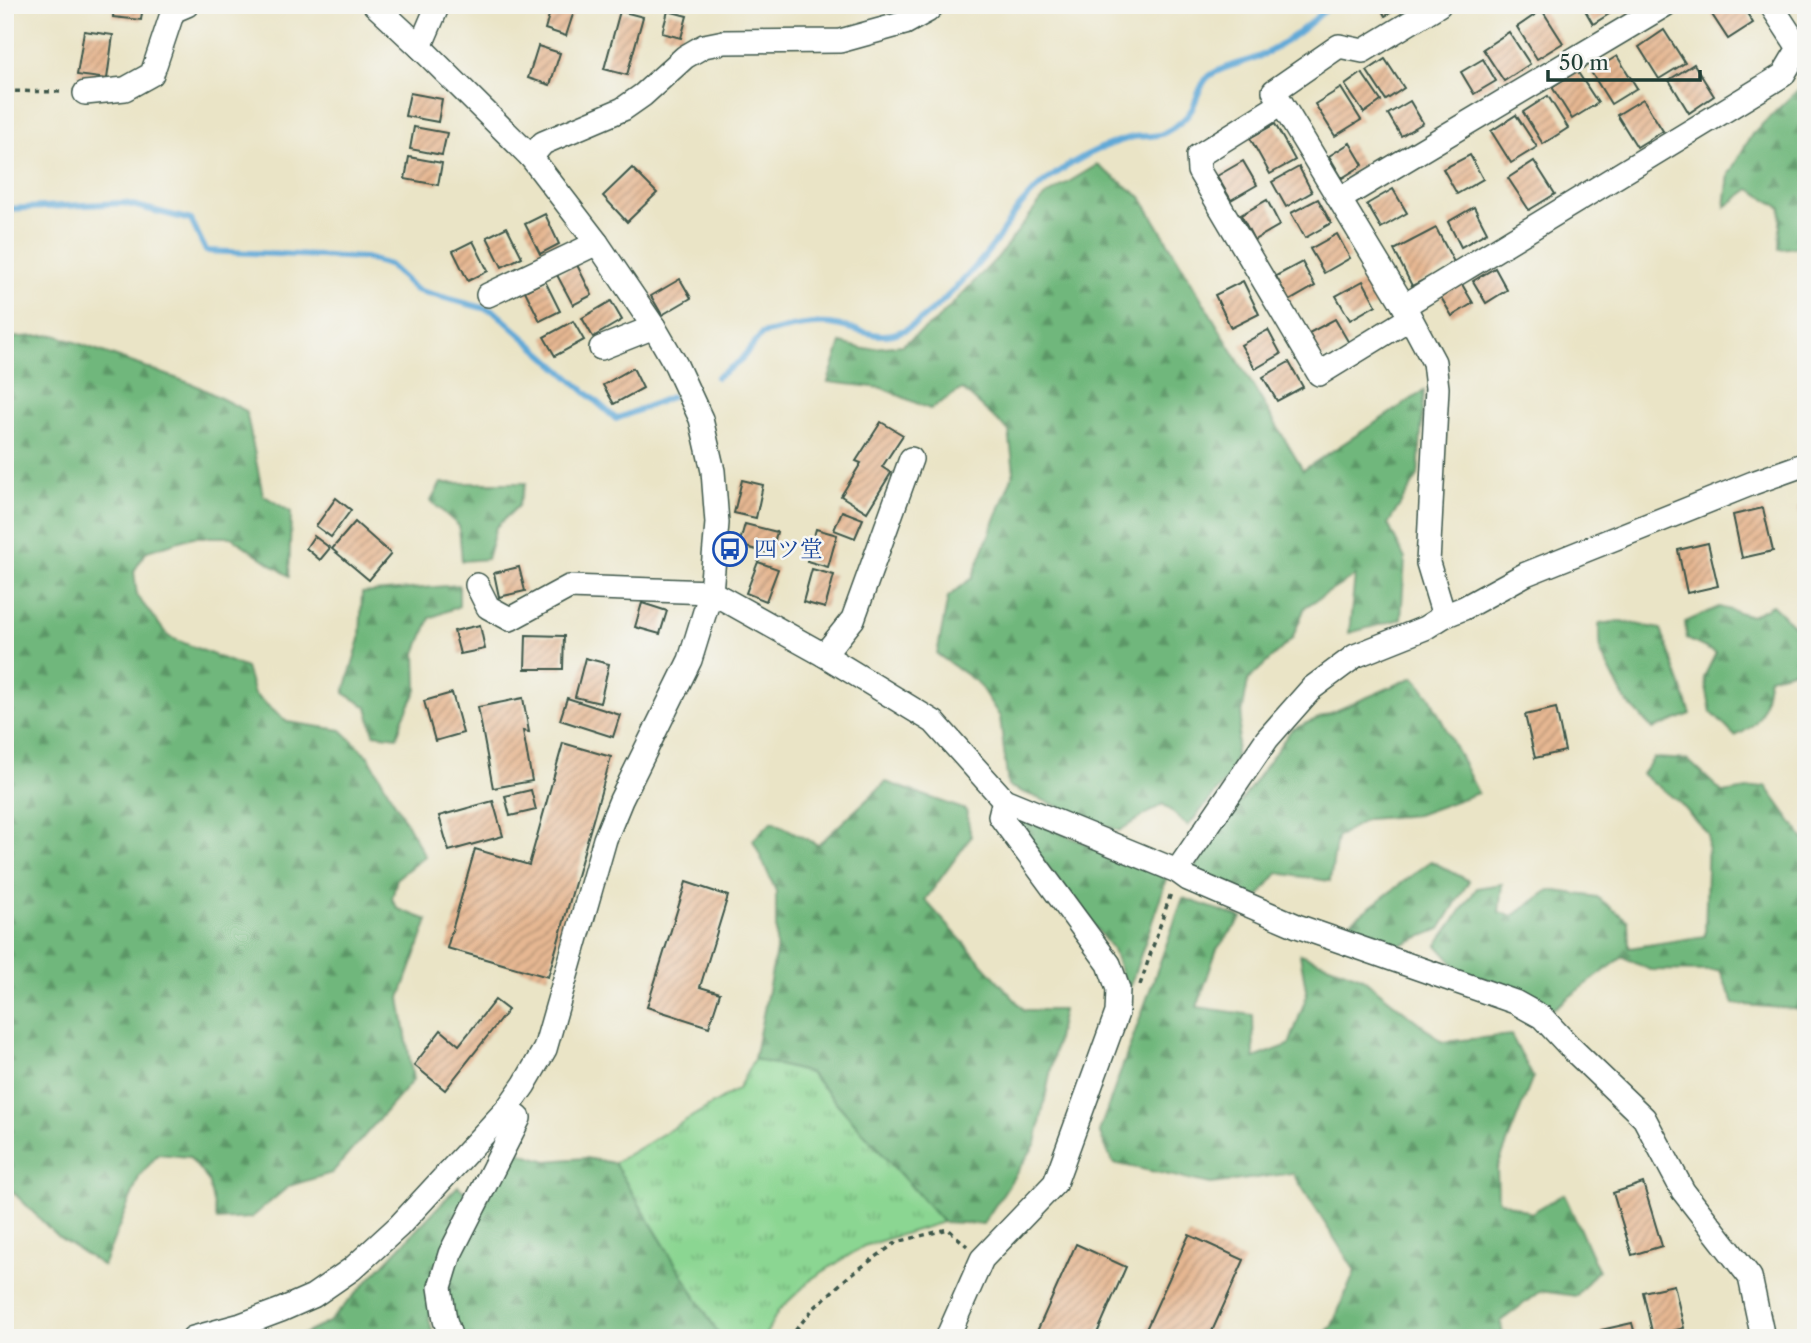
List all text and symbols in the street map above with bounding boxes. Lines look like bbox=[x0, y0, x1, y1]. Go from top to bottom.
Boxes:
scale bar bbox=[1548, 38, 1701, 82]
text: 50 m bbox=[1559, 50, 1609, 75]
bus stop icon: 四ツ堂 bbox=[711, 530, 749, 568]
place label: 四ツ堂 bbox=[754, 535, 823, 563]

